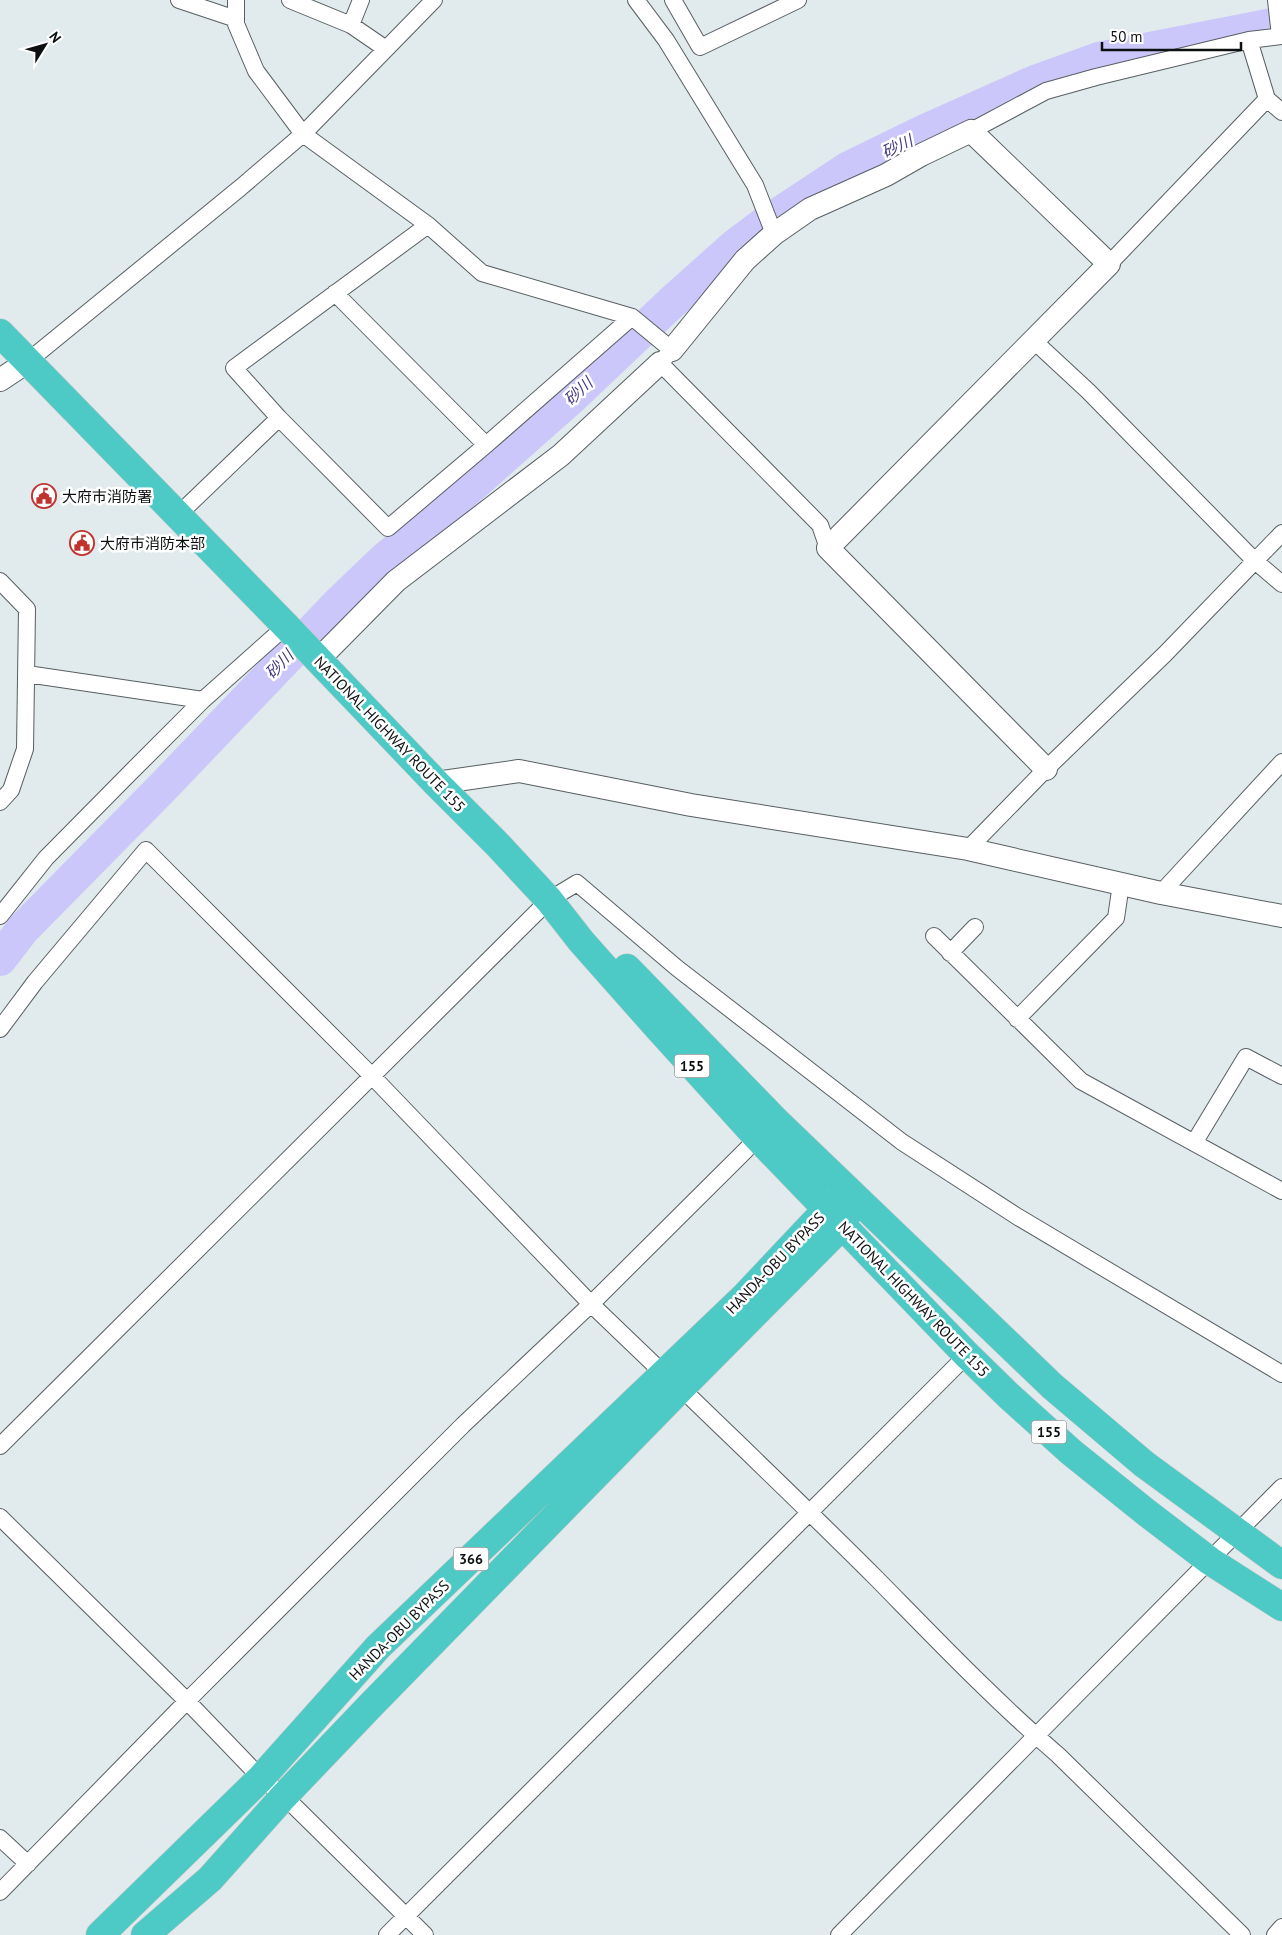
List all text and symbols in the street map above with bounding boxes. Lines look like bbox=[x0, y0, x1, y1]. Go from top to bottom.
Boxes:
north arrow bbox=[20, 20, 70, 70]
scale bar bbox=[1102, 20, 1241, 52]
text: 50 m bbox=[1110, 27, 1143, 46]
text: N bbox=[45, 28, 65, 46]
water label: 砂川 bbox=[878, 129, 918, 162]
water label: 砂川 bbox=[559, 371, 598, 409]
public building icon: 大府市消防署 bbox=[31, 483, 57, 509]
place label: 大府市消防署 bbox=[62, 487, 152, 506]
public building icon: 大府市消防本部 bbox=[69, 530, 95, 556]
place label: 大府市消防本部 bbox=[100, 534, 205, 553]
water label: 砂川 bbox=[261, 644, 299, 682]
street label: NATIONAL HIGHWAY ROUTE 155 bbox=[310, 652, 470, 816]
road number: 155 bbox=[674, 1054, 710, 1078]
street label: HANDA-OBU BYPASS bbox=[722, 1208, 828, 1318]
street label: NATIONAL HIGHWAY ROUTE 155 bbox=[834, 1217, 994, 1381]
road number: 155 bbox=[1032, 1420, 1066, 1444]
road number: 366 bbox=[454, 1548, 488, 1570]
street label: HANDA-OBU BYPASS bbox=[345, 1576, 453, 1684]

